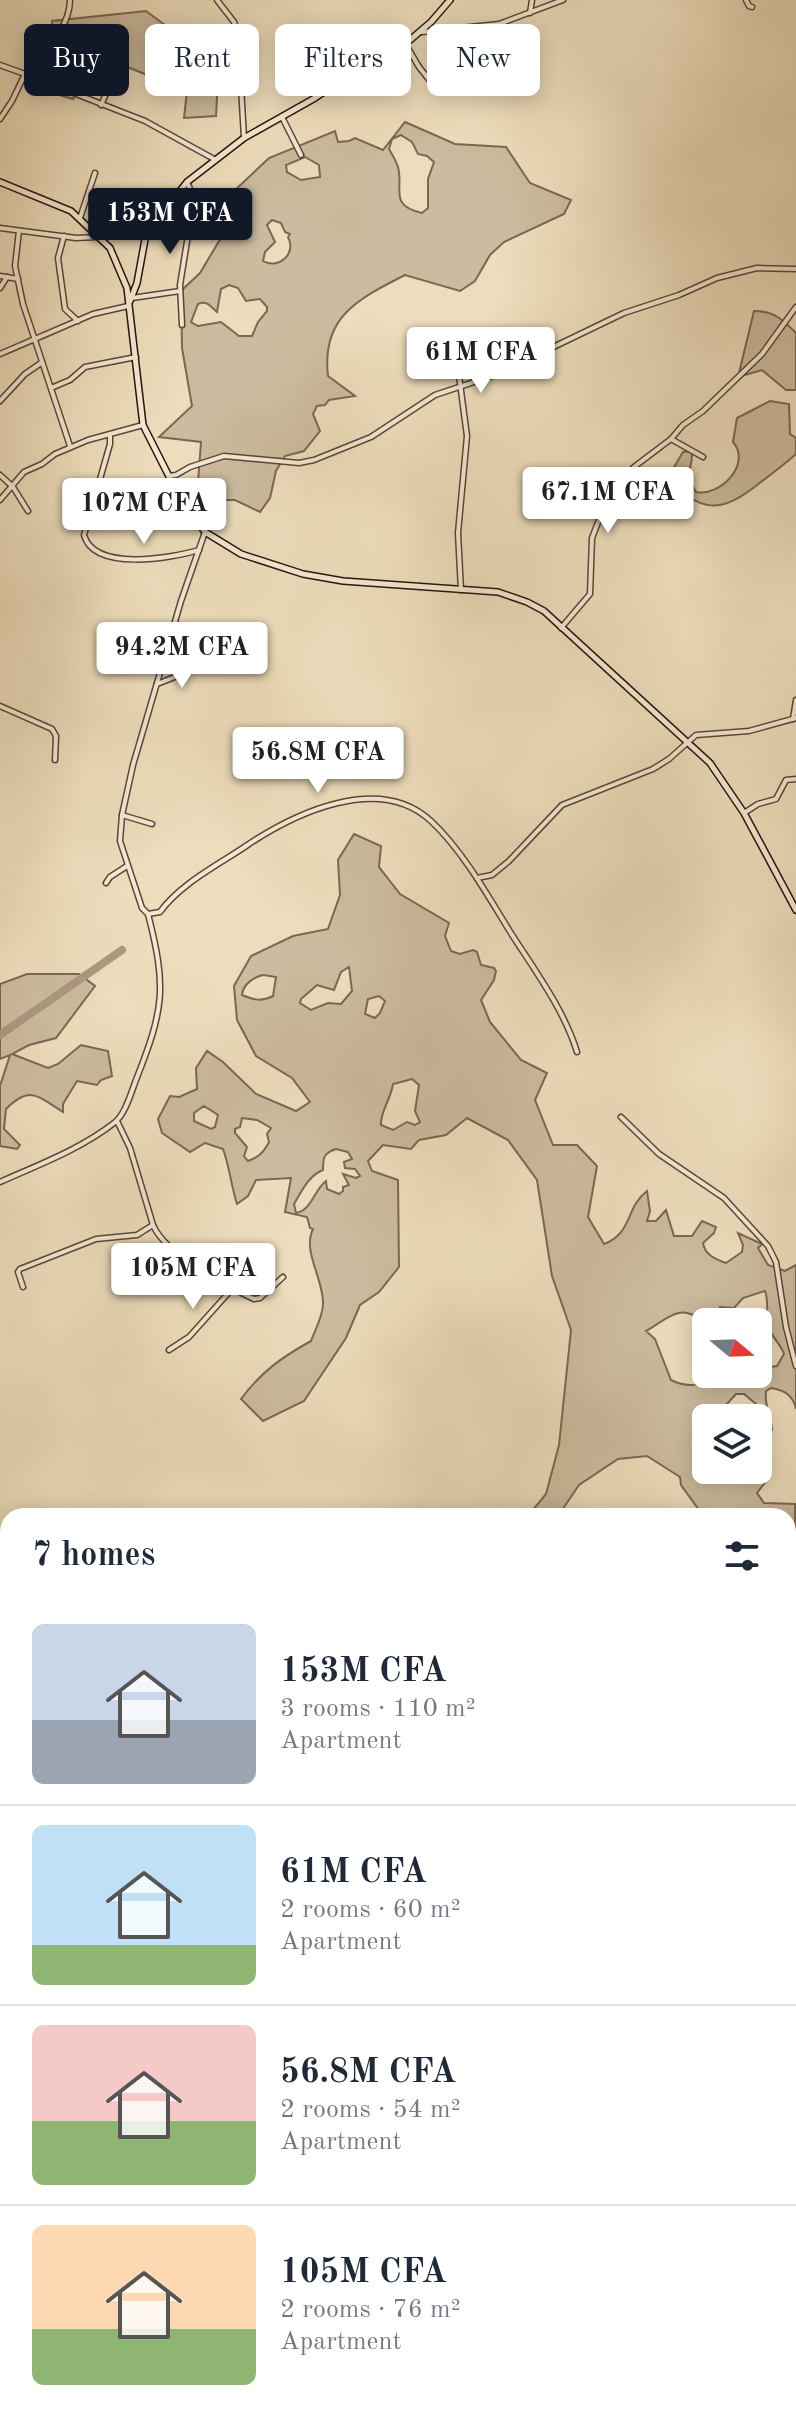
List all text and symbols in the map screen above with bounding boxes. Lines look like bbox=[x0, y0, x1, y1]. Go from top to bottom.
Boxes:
chip: Buy bbox=[24, 24, 129, 96]
chip: Rent bbox=[145, 24, 259, 96]
chip: Filters bbox=[275, 24, 411, 96]
chip: New bbox=[427, 24, 540, 96]
pin: 153M CFA bbox=[87, 188, 253, 256]
text: 153M CFA bbox=[106, 201, 234, 227]
pin: 61M CFA bbox=[407, 327, 555, 395]
text: 61M CFA bbox=[425, 340, 537, 366]
pin: 67.1M CFA bbox=[516, 467, 700, 535]
pin: 107M CFA bbox=[61, 478, 227, 546]
text: 67.1M CFA bbox=[541, 480, 675, 506]
text: 107M CFA bbox=[80, 491, 208, 517]
pin: 94.2M CFA bbox=[90, 622, 274, 690]
text: 94.2M CFA bbox=[115, 635, 249, 661]
pin: 56.8M CFA bbox=[226, 727, 410, 795]
text: 56.8M CFA bbox=[251, 740, 385, 766]
pin: 105M CFA bbox=[110, 1243, 276, 1311]
text: 105M CFA bbox=[129, 1256, 257, 1282]
north arrow bbox=[692, 1308, 772, 1388]
map controls bbox=[692, 1308, 772, 1484]
button: layers bbox=[692, 1404, 772, 1484]
icon: filters bbox=[720, 1534, 764, 1578]
text: 7 homes bbox=[32, 1539, 155, 1573]
text: 153M CFA bbox=[280, 1655, 447, 1689]
icon: home bbox=[96, 1656, 192, 1752]
text: 3 rooms · 110 m² bbox=[280, 1696, 476, 1722]
text: Apartment bbox=[280, 1728, 402, 1754]
text: 61M CFA bbox=[280, 1856, 427, 1890]
icon: home bbox=[96, 1857, 192, 1953]
text: 2 rooms · 60 m² bbox=[280, 1897, 461, 1923]
text: Apartment bbox=[280, 1929, 402, 1955]
text: 56.8M CFA bbox=[280, 2056, 456, 2090]
icon: home bbox=[96, 2057, 192, 2153]
text: 2 rooms · 54 m² bbox=[280, 2097, 461, 2123]
text: Apartment bbox=[280, 2129, 402, 2155]
text: 105M CFA bbox=[280, 2256, 447, 2290]
icon: home bbox=[96, 2257, 192, 2353]
text: 2 rooms · 76 m² bbox=[280, 2297, 461, 2323]
text: Apartment bbox=[280, 2329, 402, 2355]

